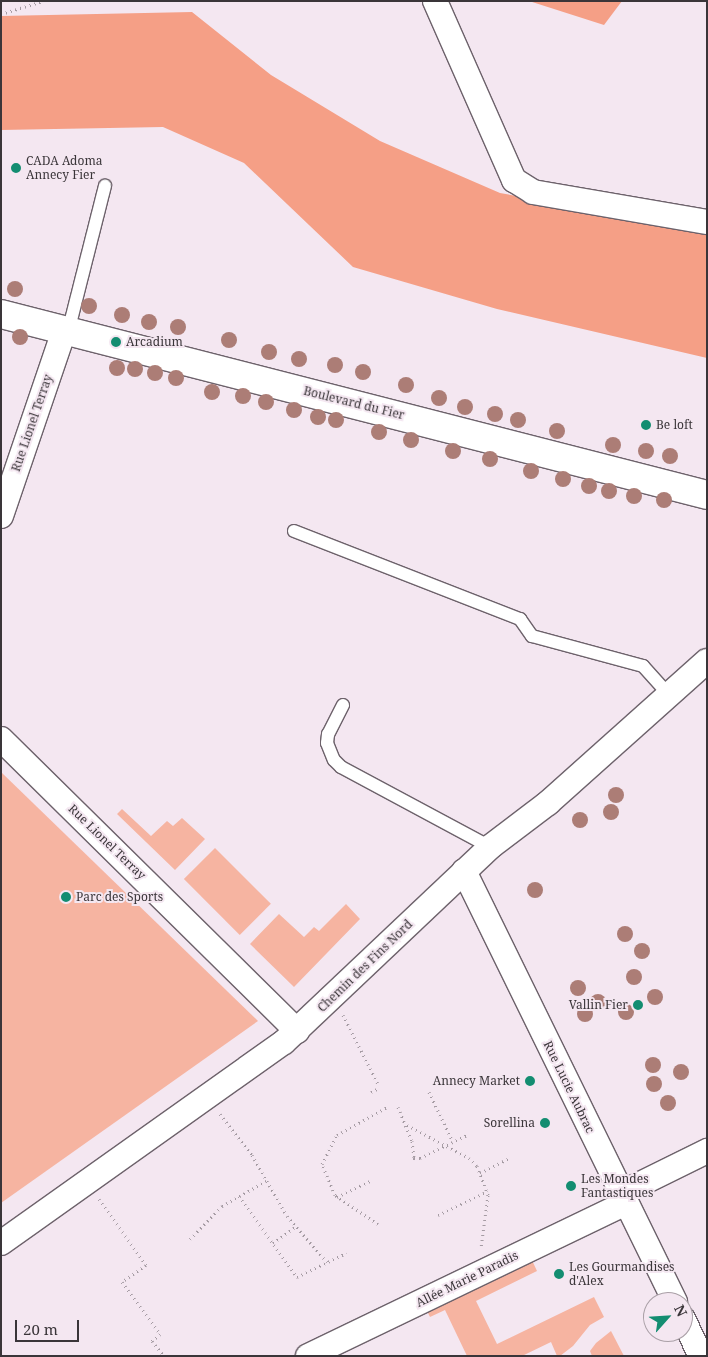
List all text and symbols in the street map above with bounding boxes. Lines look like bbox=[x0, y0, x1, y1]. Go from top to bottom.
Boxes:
place label: CADA Adoma Annecy Fier bbox=[26, 154, 102, 182]
marker: CADA Adoma Annecy Fier bbox=[10, 162, 22, 174]
place label: Arcadium bbox=[126, 335, 183, 349]
marker: Arcadium bbox=[110, 336, 122, 348]
street label: Rue Lionel Terray bbox=[9, 373, 55, 473]
street label: Boulevard du Fier bbox=[302, 383, 406, 423]
place label: Be loft bbox=[656, 418, 693, 432]
marker: Be loft bbox=[640, 419, 652, 431]
street label: Rue Lionel Terray bbox=[65, 801, 149, 883]
place label: Parc des Sports bbox=[76, 890, 163, 904]
marker: Parc des Sports bbox=[60, 891, 72, 903]
street label: Chemin des Fins Nord bbox=[315, 917, 415, 1015]
place label: Vallin Fier bbox=[569, 998, 628, 1012]
marker: Vallin Fier bbox=[632, 999, 644, 1011]
street label: Rue Lucie Aubrac bbox=[540, 1039, 598, 1135]
place label: Annecy Market bbox=[433, 1074, 520, 1088]
marker: Annecy Market bbox=[524, 1075, 536, 1087]
place label: Sorellina bbox=[484, 1116, 535, 1130]
marker: Sorellina bbox=[539, 1117, 551, 1129]
place label: Les Mondes Fantastiques bbox=[581, 1172, 653, 1200]
marker: Les Mondes Fantastiques bbox=[565, 1180, 577, 1192]
street label: Allée Marie Paradis bbox=[414, 1248, 520, 1310]
place label: Les Gourmandises d'Alex bbox=[569, 1260, 674, 1288]
marker: Les Gourmandises d'Alex bbox=[553, 1268, 565, 1280]
north arrow bbox=[643, 1292, 693, 1342]
text: N bbox=[670, 1302, 692, 1320]
scale bar bbox=[18, 1310, 81, 1342]
text: 20 m bbox=[23, 1319, 58, 1339]

